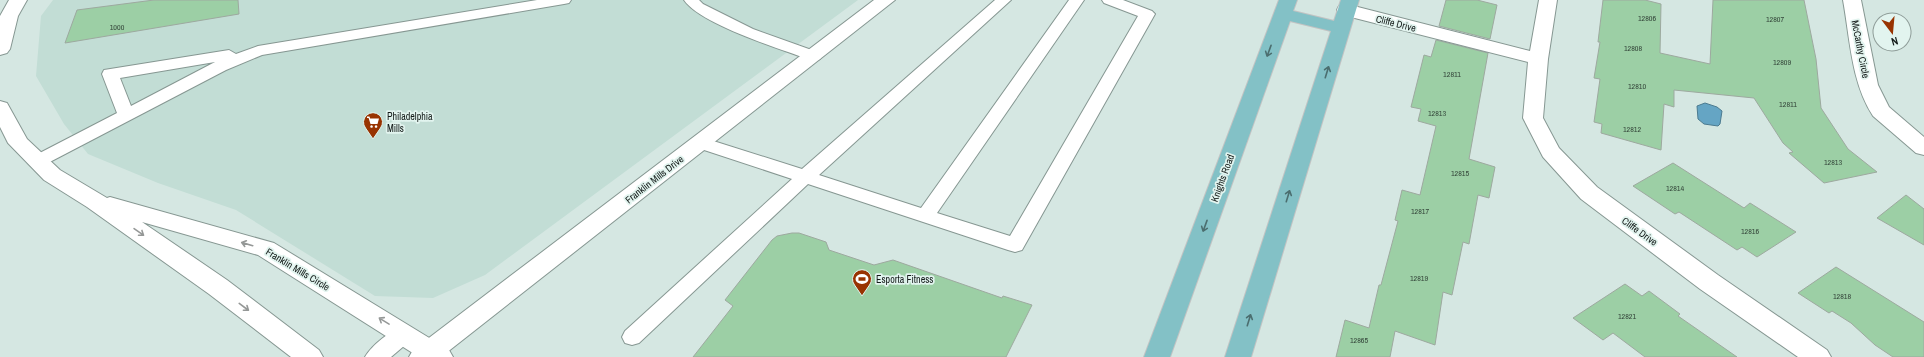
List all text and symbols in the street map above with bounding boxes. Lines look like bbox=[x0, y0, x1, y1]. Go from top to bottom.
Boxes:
street label: Cliffe Drive bbox=[1374, 12, 1418, 35]
north arrow bbox=[1872, 12, 1912, 52]
house number: 12806 bbox=[1638, 13, 1656, 23]
house number: 12807 bbox=[1766, 14, 1784, 24]
street label: McCarthy Circle bbox=[1849, 19, 1873, 80]
house number: 1000 bbox=[110, 22, 125, 32]
text: N bbox=[1890, 34, 1900, 49]
house number: 12808 bbox=[1624, 43, 1642, 53]
one-way arrow bbox=[1264, 45, 1272, 57]
house number: 12809 bbox=[1773, 57, 1791, 67]
one-way arrow bbox=[1324, 65, 1331, 78]
house number: 12811 bbox=[1443, 69, 1461, 79]
house number: 12810 bbox=[1628, 81, 1646, 91]
house number: 12811 bbox=[1779, 99, 1797, 109]
house number: 12813 bbox=[1428, 108, 1446, 118]
place label: Philadelphia Mills bbox=[387, 110, 433, 135]
supermarket icon: Philadelphia Mills bbox=[362, 111, 384, 139]
house number: 12812 bbox=[1623, 124, 1641, 134]
street label: Franklin Mills Drive bbox=[622, 152, 686, 206]
street label: Knights Road bbox=[1208, 153, 1237, 204]
house number: 12813 bbox=[1824, 157, 1842, 167]
house number: 12815 bbox=[1451, 168, 1469, 178]
house number: 12814 bbox=[1666, 183, 1684, 193]
one-way arrow bbox=[1285, 189, 1292, 202]
house number: 12817 bbox=[1411, 206, 1429, 216]
street label: Cliffe Drive bbox=[1619, 214, 1660, 249]
one-way arrow bbox=[1200, 219, 1208, 231]
house number: 12816 bbox=[1741, 226, 1759, 236]
one-way arrow bbox=[133, 228, 144, 236]
one-way arrow bbox=[240, 240, 253, 247]
street label: Franklin Mills Circle bbox=[263, 245, 333, 294]
sports icon: Esporta Fitness bbox=[851, 268, 873, 296]
place label: Esporta Fitness bbox=[876, 273, 933, 286]
house number: 12819 bbox=[1410, 273, 1428, 283]
house number: 12818 bbox=[1833, 291, 1851, 301]
one-way arrow bbox=[239, 303, 250, 311]
house number: 12821 bbox=[1618, 311, 1636, 321]
one-way arrow bbox=[1246, 314, 1254, 326]
one-way arrow bbox=[378, 317, 390, 325]
house number: 12865 bbox=[1350, 335, 1368, 345]

